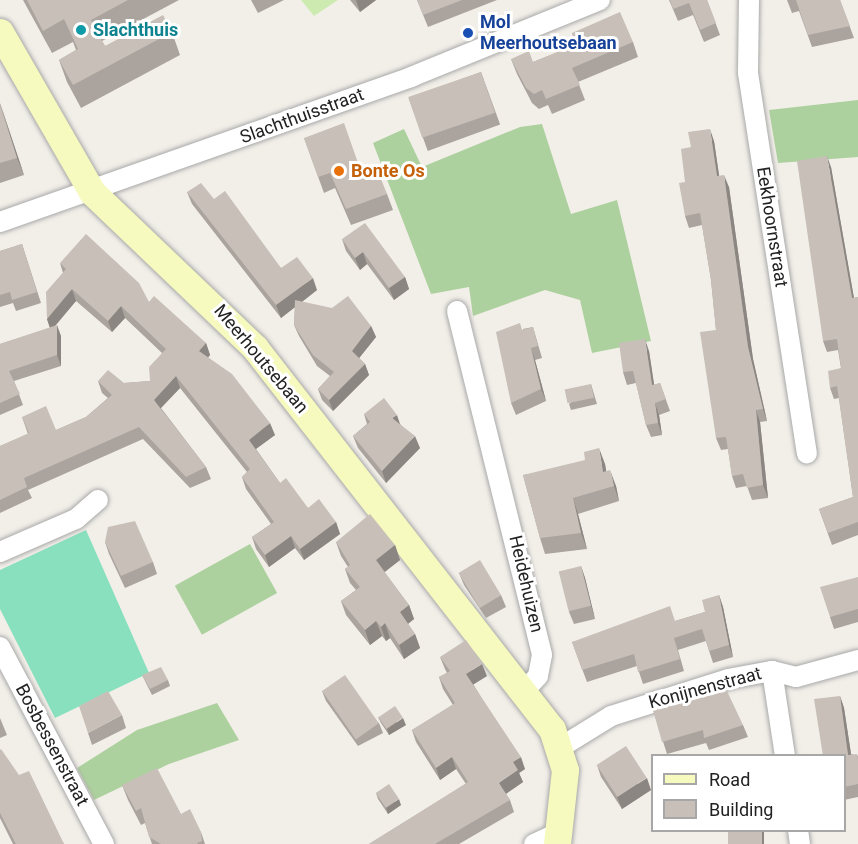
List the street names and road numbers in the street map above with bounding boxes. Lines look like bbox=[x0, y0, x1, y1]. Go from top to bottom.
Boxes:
street label: Slachthuisstraat bbox=[237, 84, 367, 148]
street label: Eekhoornstraat bbox=[752, 165, 792, 289]
street label: Meerhoutsebaan bbox=[209, 300, 313, 418]
street label: Heidehuizen bbox=[504, 533, 548, 635]
street label: Konijnenstraat bbox=[646, 663, 764, 713]
street label: Bosbessenstraat bbox=[11, 680, 93, 810]

